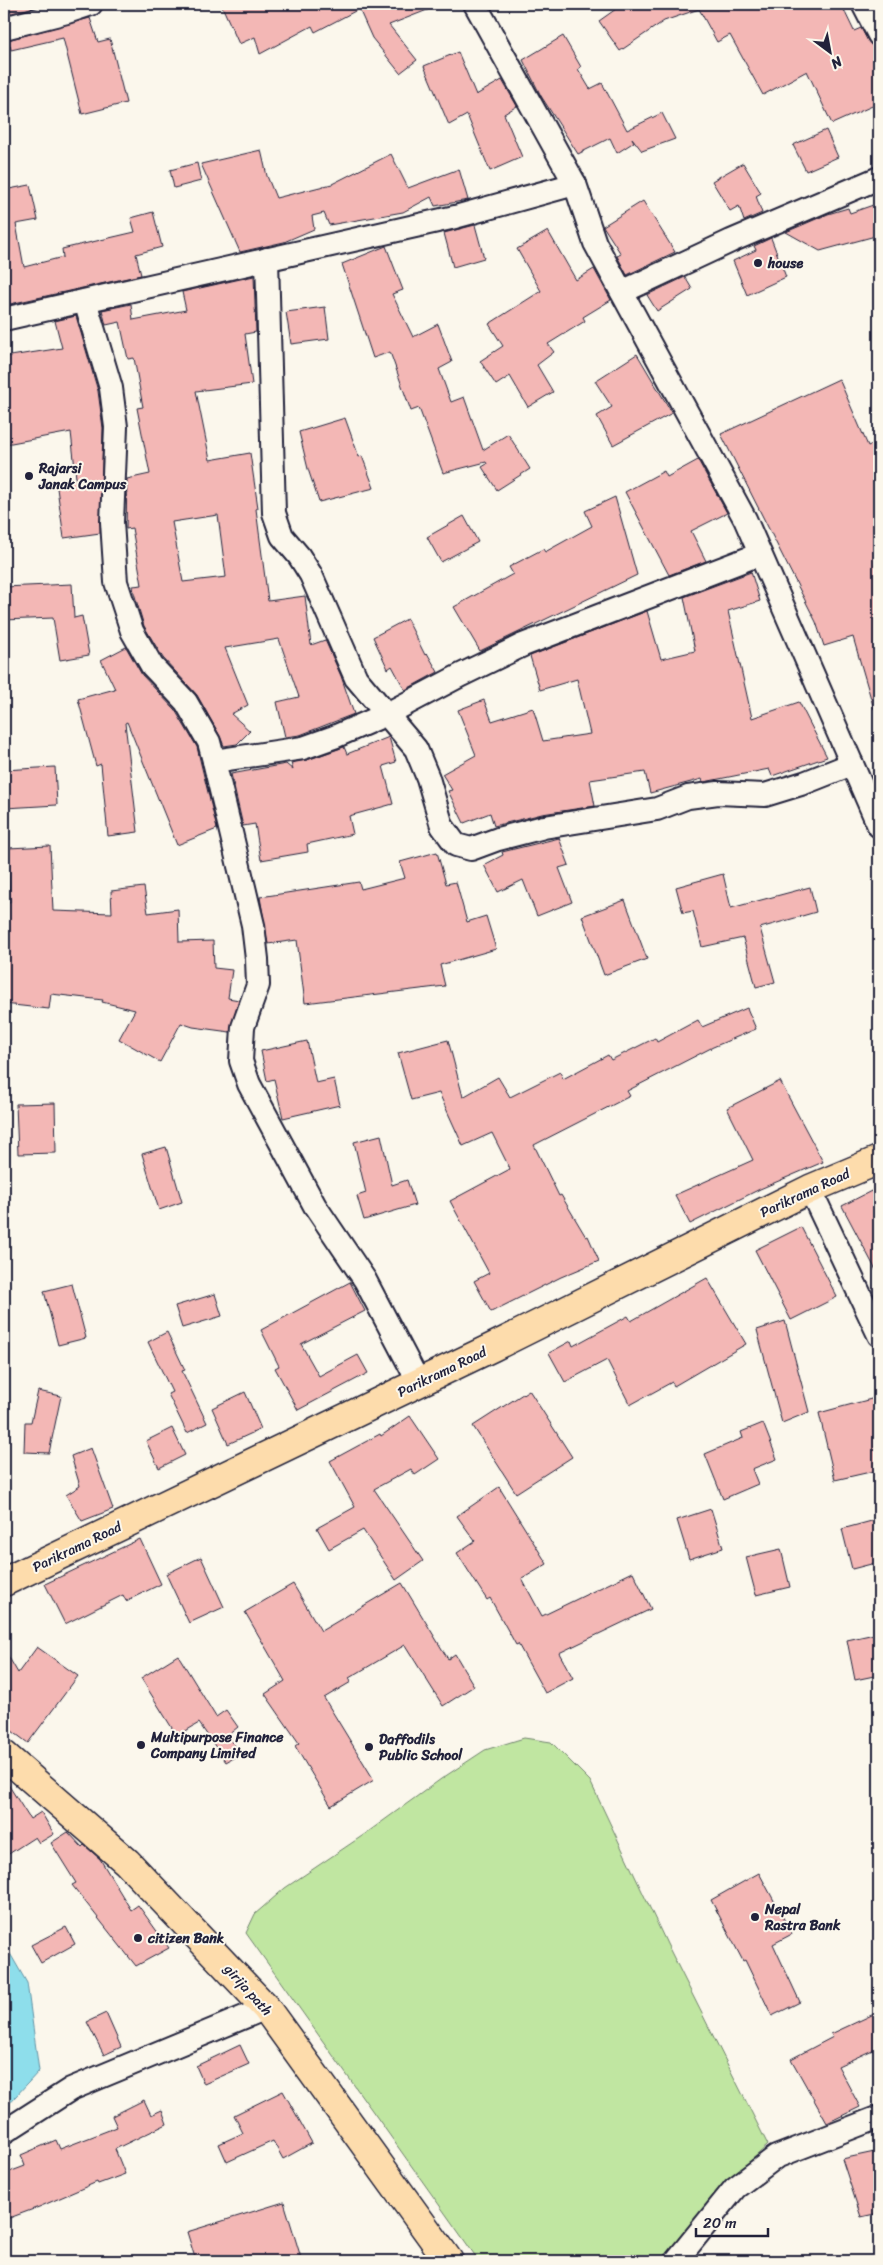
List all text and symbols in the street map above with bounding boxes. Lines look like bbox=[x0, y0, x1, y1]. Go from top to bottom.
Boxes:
north arrow bbox=[806, 28, 856, 78]
text: N bbox=[826, 49, 848, 76]
place label: house bbox=[767, 251, 803, 276]
marker: house bbox=[752, 257, 764, 269]
place label: Rajarsi Janak Campus bbox=[38, 456, 127, 497]
marker: Rajarsi Janak Campus bbox=[23, 470, 35, 482]
street label: Parikrama Road bbox=[756, 1161, 856, 1225]
street label: Parikrama Road bbox=[393, 1339, 492, 1404]
street label: Parikrama Road bbox=[28, 1514, 127, 1579]
place label: Multipurpose Finance Company Limited bbox=[150, 1725, 284, 1766]
place label: Daffodils Public School bbox=[379, 1727, 463, 1768]
marker: Multipurpose Finance Company Limited bbox=[135, 1739, 147, 1751]
marker: Daffodils Public School bbox=[363, 1741, 375, 1753]
place label: Nepal Rastra Bank bbox=[764, 1897, 841, 1938]
marker: Nepal Rastra Bank bbox=[749, 1911, 761, 1923]
place label: citizen Bank bbox=[147, 1926, 225, 1951]
marker: citizen Bank bbox=[132, 1932, 144, 1944]
street label: girija path bbox=[217, 1957, 278, 2022]
scale bar bbox=[696, 2205, 768, 2237]
text: 20 m bbox=[703, 2210, 737, 2236]

